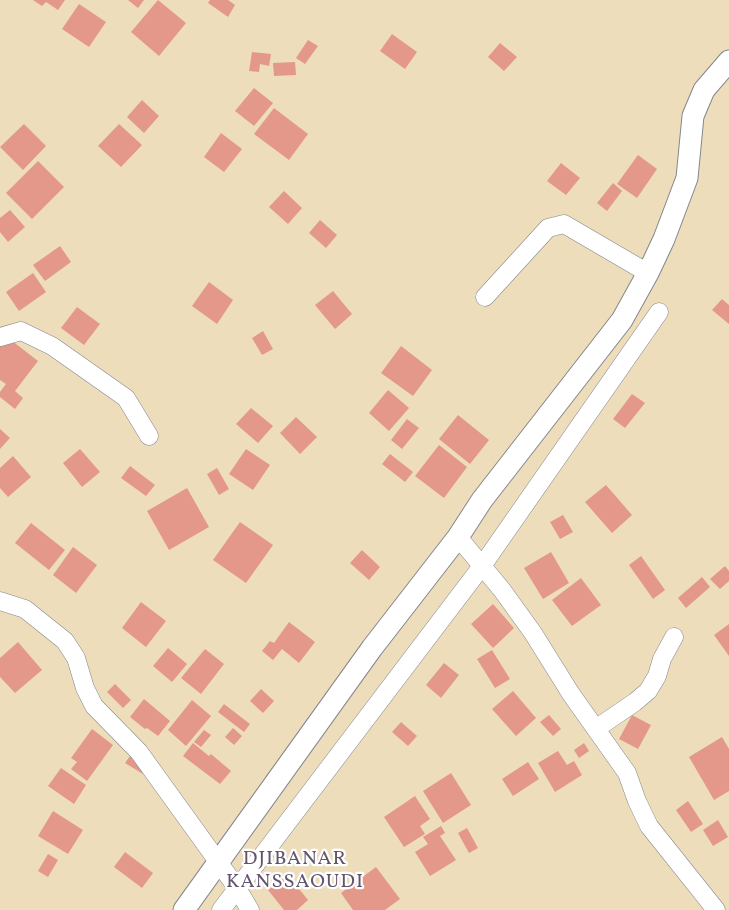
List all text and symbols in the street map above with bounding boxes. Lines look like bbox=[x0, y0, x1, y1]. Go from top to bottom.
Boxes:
district label: DJIBANAR KANSSAOUDI bbox=[225, 848, 365, 895]

